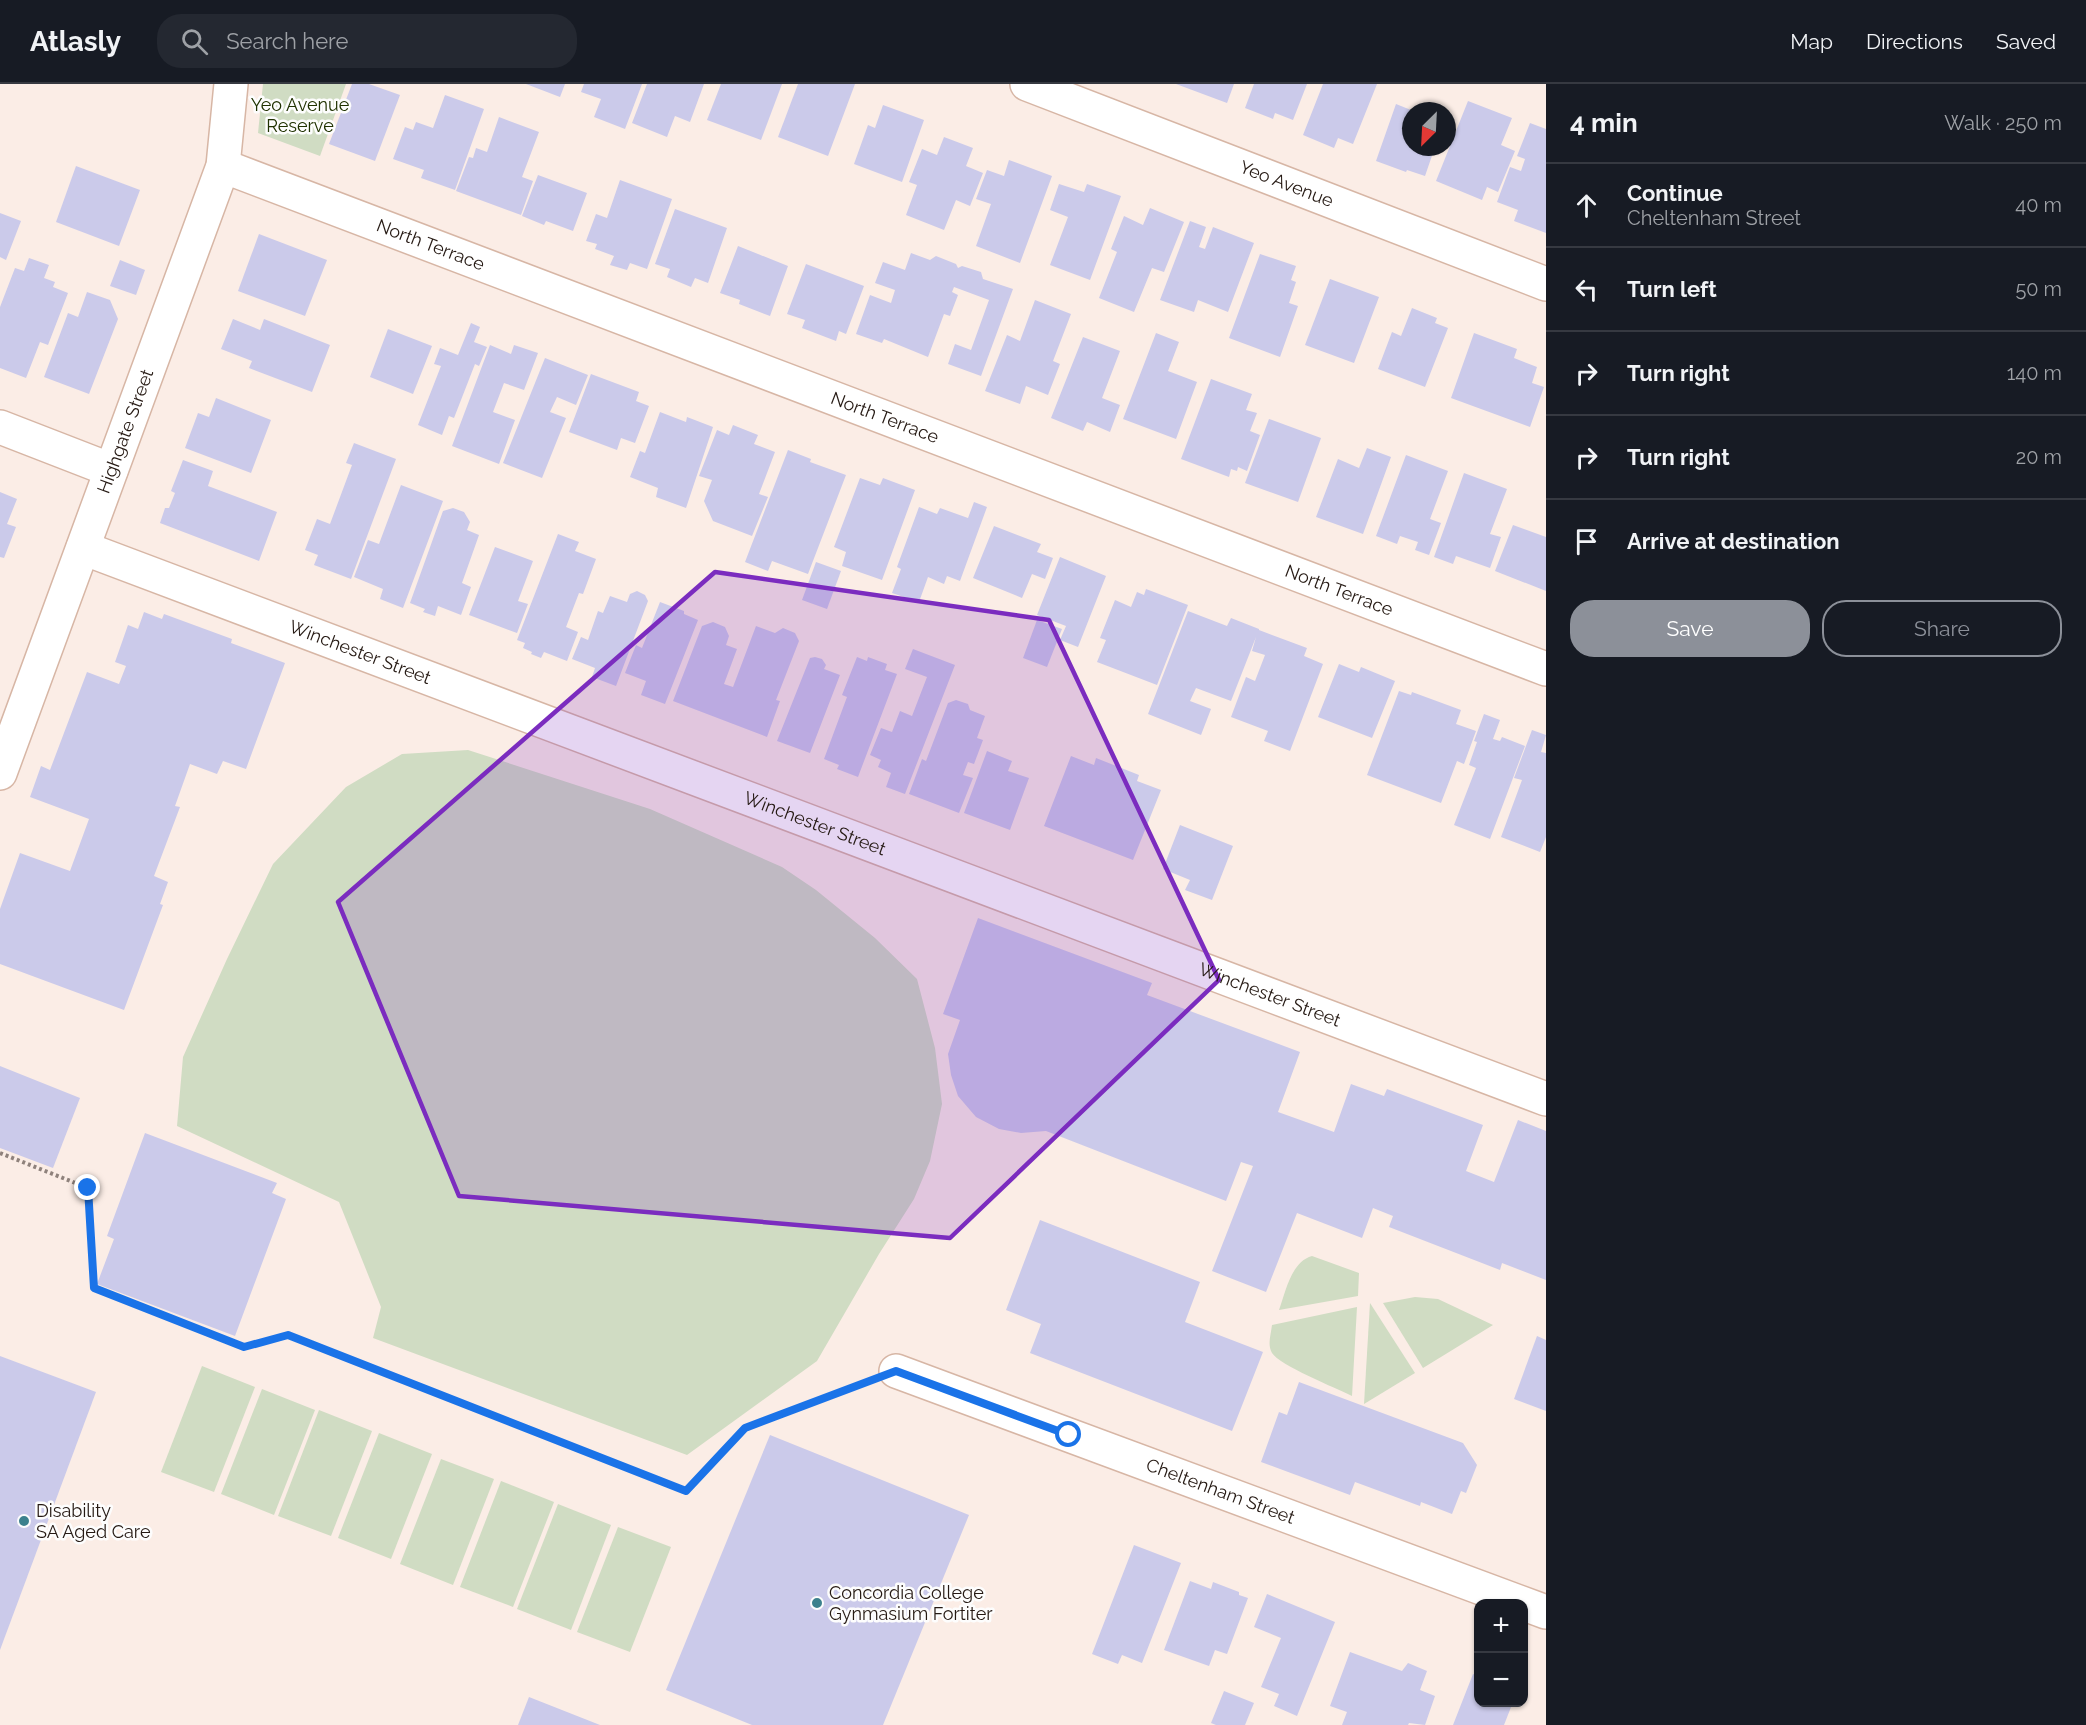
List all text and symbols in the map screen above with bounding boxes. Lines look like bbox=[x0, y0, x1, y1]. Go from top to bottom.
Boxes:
search box bbox=[157, 14, 577, 68]
text: Atlasly bbox=[30, 25, 121, 58]
icon: search bbox=[178, 25, 211, 58]
text: Search here bbox=[226, 28, 348, 54]
text: Map bbox=[1790, 29, 1833, 54]
text: Directions bbox=[1866, 29, 1963, 54]
text: Saved bbox=[1996, 29, 2056, 54]
park label: Yeo Avenue Reserve bbox=[251, 94, 350, 136]
north arrow bbox=[1402, 102, 1456, 156]
text: 4 min bbox=[1570, 108, 1638, 138]
text: Walk · 250 m bbox=[1944, 111, 2062, 135]
street label: Yeo Avenue bbox=[1237, 156, 1337, 211]
text: Continue bbox=[1627, 180, 1723, 206]
icon: ahead bbox=[1570, 189, 1603, 222]
text: 40 m bbox=[2015, 193, 2062, 217]
text: Cheltenham Street bbox=[1627, 206, 1801, 230]
street label: North Terrace bbox=[374, 214, 488, 275]
icon: left bbox=[1570, 273, 1603, 306]
text: Turn left bbox=[1627, 276, 1717, 302]
text: 50 m bbox=[2015, 277, 2062, 301]
icon: right bbox=[1570, 357, 1603, 390]
text: Turn right bbox=[1627, 360, 1730, 386]
text: 140 m bbox=[2007, 361, 2062, 385]
street label: Highgate Street bbox=[93, 366, 157, 496]
street label: North Terrace bbox=[828, 387, 942, 447]
icon: right bbox=[1570, 441, 1603, 474]
text: Turn right bbox=[1627, 444, 1730, 470]
text: 20 m bbox=[2016, 445, 2062, 469]
icon: arrive bbox=[1570, 525, 1603, 558]
text: Arrive at destination bbox=[1627, 528, 1840, 554]
street label: North Terrace bbox=[1282, 560, 1397, 620]
button: Save bbox=[1570, 600, 1810, 657]
button: Share bbox=[1822, 600, 2062, 657]
street label: Winchester Street bbox=[286, 616, 434, 688]
street label: Winchester Street bbox=[741, 787, 889, 859]
street label: Winchester Street bbox=[1196, 958, 1344, 1031]
route end bbox=[74, 1174, 100, 1200]
route start bbox=[1055, 1421, 1081, 1447]
street label: Cheltenham Street bbox=[1143, 1454, 1298, 1528]
place label: Disability SA Aged Care bbox=[36, 1500, 151, 1542]
marker: Disability SA Aged Care bbox=[17, 1514, 31, 1528]
place label: Concordia College Gynmasium Fortiter bbox=[829, 1582, 993, 1624]
marker: Concordia College Gynmasium Fortiter bbox=[810, 1596, 824, 1610]
map controls bbox=[1474, 1599, 1528, 1707]
button: + bbox=[1474, 1599, 1528, 1653]
button: − bbox=[1474, 1653, 1528, 1707]

